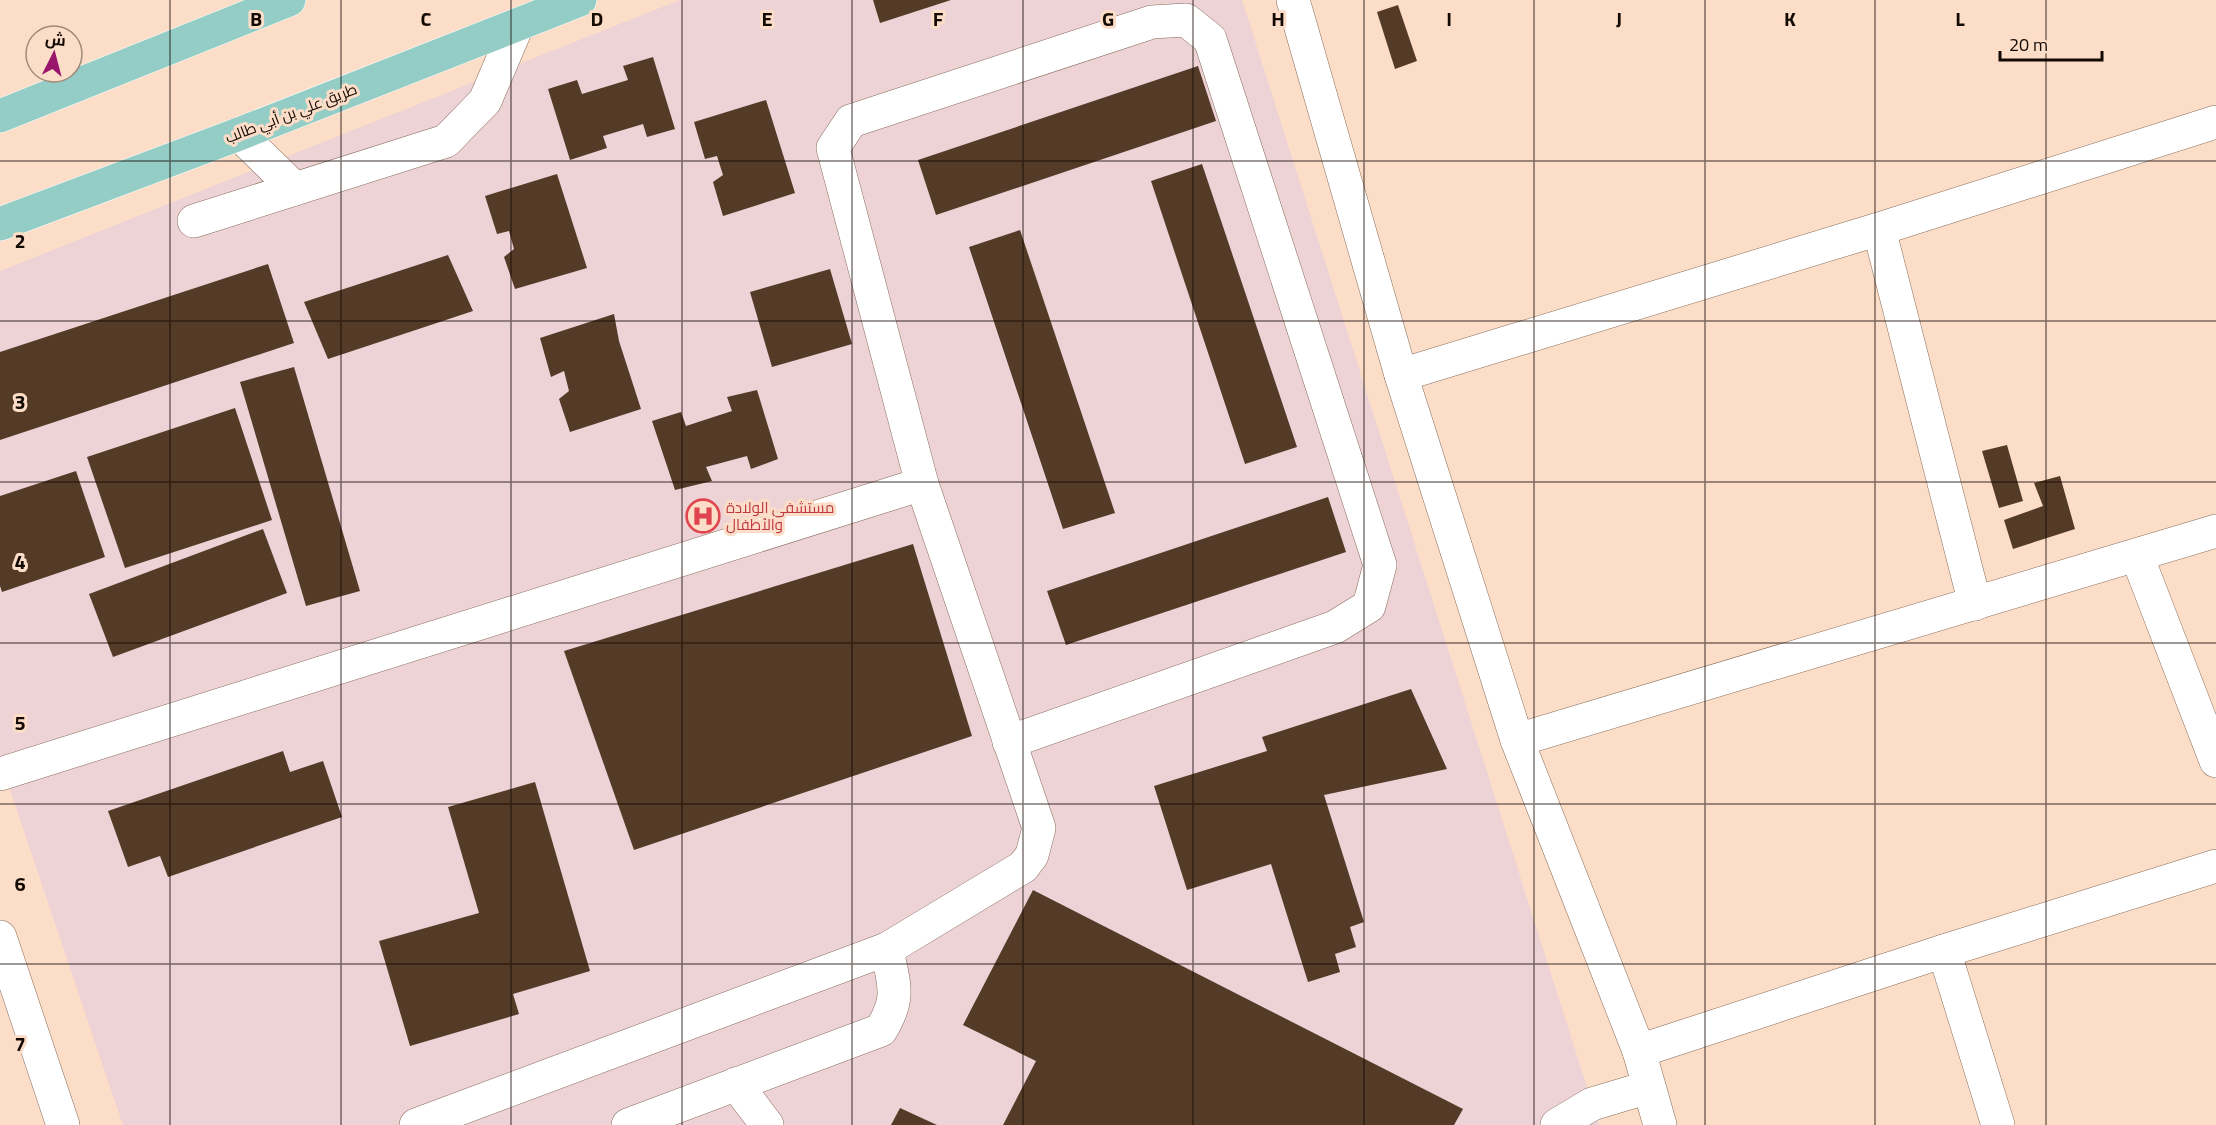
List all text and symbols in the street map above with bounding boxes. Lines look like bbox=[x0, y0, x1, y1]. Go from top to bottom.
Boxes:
text: B bbox=[250, 3, 262, 34]
text: C bbox=[421, 3, 432, 34]
text: D bbox=[591, 3, 603, 34]
text: E bbox=[761, 3, 773, 34]
text: F bbox=[933, 3, 944, 34]
text: G bbox=[1102, 3, 1114, 34]
text: H bbox=[1271, 3, 1285, 34]
text: I bbox=[1446, 3, 1452, 34]
text: J bbox=[1616, 3, 1622, 34]
text: K bbox=[1784, 3, 1796, 34]
text: L bbox=[1955, 3, 1965, 34]
north arrow bbox=[24, 24, 84, 84]
scale bar bbox=[2000, 24, 2102, 62]
text: ش bbox=[44, 26, 67, 52]
text: 20 m bbox=[2009, 31, 2048, 58]
street label: طريق علي بن أبي طالب bbox=[222, 77, 361, 150]
text: 2 bbox=[14, 225, 26, 256]
text: 3 bbox=[14, 386, 26, 417]
place label: مستشفى الولادة والأطفال bbox=[726, 496, 834, 536]
hospital icon: مستشفى الولادة والأطفال bbox=[685, 498, 721, 534]
text: 4 bbox=[14, 546, 26, 577]
text: 5 bbox=[14, 707, 26, 738]
text: 6 bbox=[14, 868, 26, 899]
text: 7 bbox=[14, 1028, 26, 1059]

